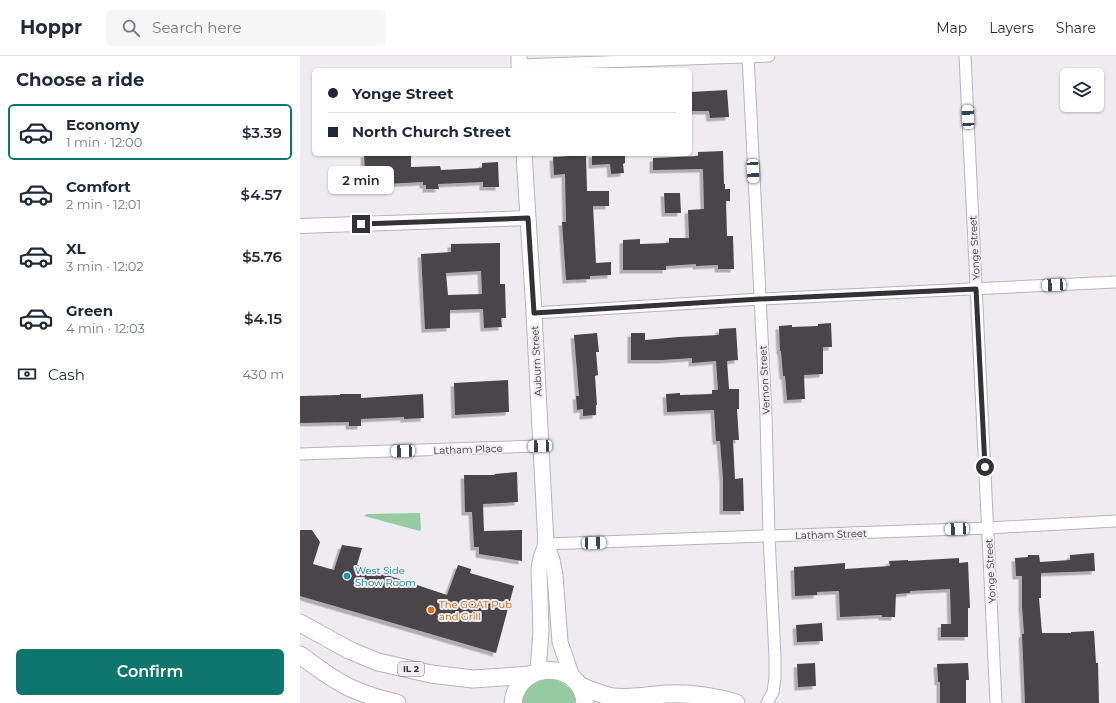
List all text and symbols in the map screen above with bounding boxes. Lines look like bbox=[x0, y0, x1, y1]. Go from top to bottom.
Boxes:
search box bbox=[106, 10, 386, 46]
text: Hoppr bbox=[20, 16, 82, 39]
icon: search bbox=[120, 17, 142, 39]
text: Search here bbox=[152, 18, 241, 37]
text: Map bbox=[936, 19, 967, 37]
text: Layers bbox=[989, 19, 1034, 37]
text: Share bbox=[1056, 19, 1096, 37]
map controls bbox=[1060, 68, 1104, 112]
button: layers bbox=[1060, 68, 1104, 112]
text: Choose a ride bbox=[16, 69, 144, 91]
text: Yonge Street bbox=[352, 84, 454, 103]
car bbox=[961, 105, 975, 129]
icon: car bbox=[18, 114, 54, 150]
text: Economy bbox=[66, 115, 139, 134]
text: North Church Street bbox=[352, 122, 511, 141]
text: $3.39 bbox=[242, 123, 282, 142]
text: 1 min · 12:00 bbox=[66, 134, 142, 150]
car bbox=[746, 159, 760, 183]
callout: 2 min bbox=[328, 166, 394, 194]
text: 2 min bbox=[342, 172, 380, 188]
icon: car bbox=[18, 176, 54, 212]
text: Comfort bbox=[66, 177, 131, 196]
text: $4.57 bbox=[241, 185, 282, 204]
text: 2 min · 12:01 bbox=[66, 196, 141, 212]
route end bbox=[352, 215, 370, 233]
street label: Yonge Street bbox=[966, 215, 983, 281]
icon: car bbox=[18, 238, 54, 274]
text: XL bbox=[66, 239, 85, 258]
text: $5.76 bbox=[242, 247, 282, 266]
text: 3 min · 12:02 bbox=[66, 258, 144, 274]
car bbox=[1042, 278, 1066, 292]
icon: car bbox=[18, 300, 54, 336]
text: Green bbox=[66, 301, 113, 320]
text: $4.15 bbox=[244, 309, 282, 328]
text: 4 min · 12:03 bbox=[66, 320, 145, 336]
street label: Auburn Street bbox=[528, 325, 545, 397]
street label: Vernon Street bbox=[756, 345, 773, 415]
icon: cash bbox=[16, 363, 38, 385]
text: Cash bbox=[48, 365, 85, 384]
text: 430 m bbox=[242, 366, 284, 382]
car bbox=[528, 440, 552, 452]
street label: Latham Place bbox=[433, 442, 503, 457]
car bbox=[391, 445, 415, 457]
route start bbox=[976, 458, 994, 476]
car bbox=[945, 522, 969, 536]
street label: Latham Street bbox=[795, 527, 867, 542]
car bbox=[582, 537, 606, 549]
street label: Yonge Street bbox=[982, 538, 999, 604]
place label: West Side Show Room bbox=[355, 564, 416, 589]
marker: West Side Show Room bbox=[342, 571, 352, 581]
place label: The GOAT Pub and Grill bbox=[439, 598, 512, 623]
marker: The GOAT Pub and Grill bbox=[426, 605, 436, 615]
button: Confirm bbox=[16, 649, 284, 695]
road number: IL 2 bbox=[398, 662, 424, 676]

